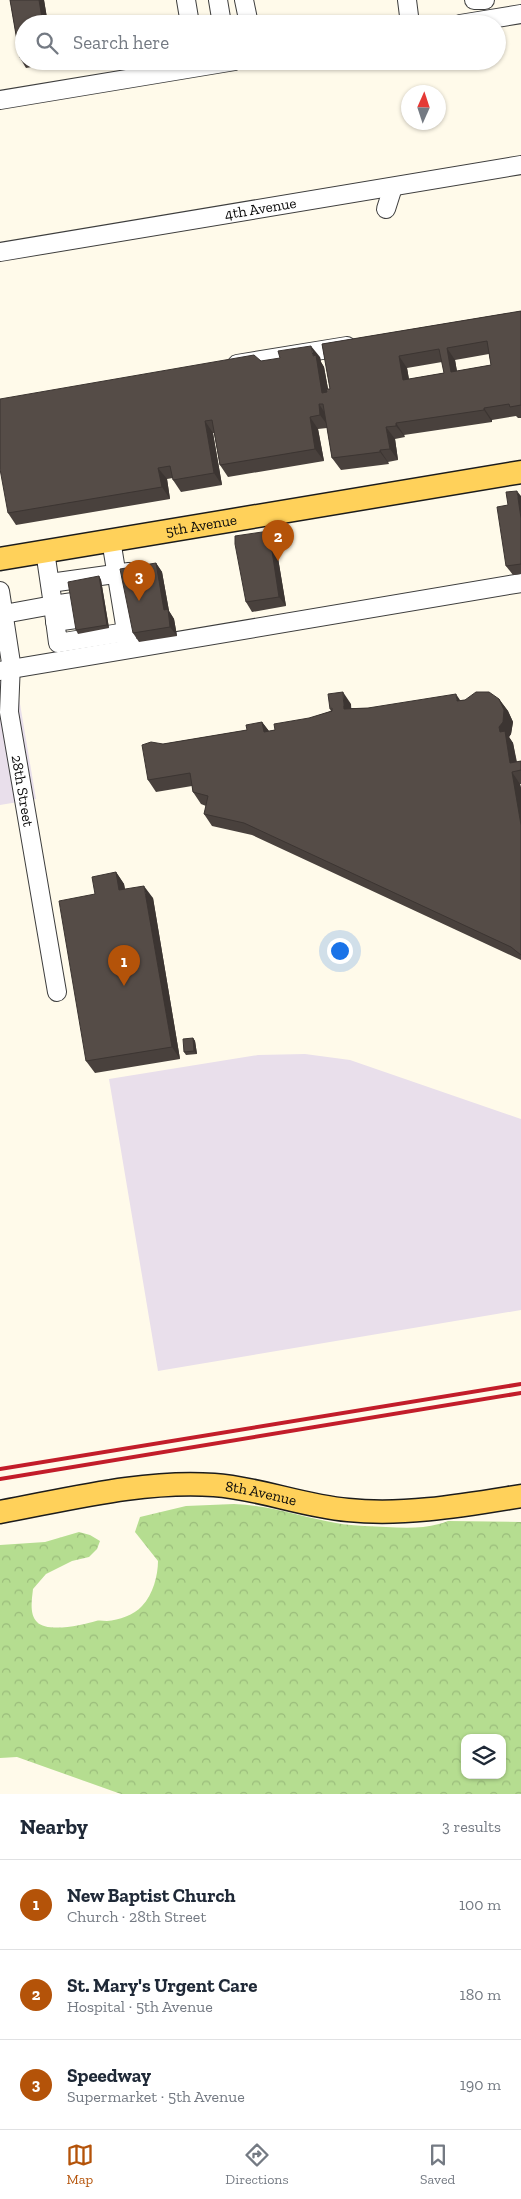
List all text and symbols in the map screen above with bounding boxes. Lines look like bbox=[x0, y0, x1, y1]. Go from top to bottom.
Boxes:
search box bbox=[15, 15, 506, 70]
icon: search bbox=[33, 29, 61, 57]
text: Search here bbox=[73, 31, 169, 54]
north arrow bbox=[401, 85, 446, 130]
street label: 4th Avenue bbox=[223, 194, 298, 223]
street label: 5th Avenue bbox=[164, 511, 238, 540]
pin: 2 bbox=[262, 520, 294, 561]
pin: 3 bbox=[123, 560, 155, 601]
street label: 28th Street bbox=[8, 754, 38, 829]
your location bbox=[327, 938, 353, 964]
pin: 1 bbox=[108, 945, 140, 986]
street label: 8th Avenue bbox=[224, 1477, 298, 1510]
map controls bbox=[461, 1734, 506, 1779]
button: layers bbox=[461, 1734, 506, 1779]
text: Nearby bbox=[20, 1814, 88, 1839]
text: 3 results bbox=[442, 1817, 501, 1836]
text: New Baptist Church bbox=[67, 1884, 236, 1907]
text: 1 bbox=[33, 1895, 39, 1914]
text: 100 m bbox=[459, 1895, 501, 1914]
text: Church · 28th Street bbox=[67, 1907, 206, 1926]
text: St. Mary's Urgent Care bbox=[67, 1974, 258, 1997]
text: 2 bbox=[32, 1985, 40, 2004]
text: 180 m bbox=[460, 1985, 501, 2004]
text: Hospital · 5th Avenue bbox=[67, 1997, 213, 2016]
text: Speedway bbox=[67, 2064, 151, 2087]
text: 3 bbox=[32, 2075, 40, 2094]
text: 190 m bbox=[460, 2075, 501, 2094]
text: Supermarket · 5th Avenue bbox=[67, 2087, 245, 2106]
tab: Map bbox=[66, 2141, 94, 2188]
tab: Directions bbox=[225, 2141, 289, 2188]
tab: Saved bbox=[420, 2141, 455, 2188]

